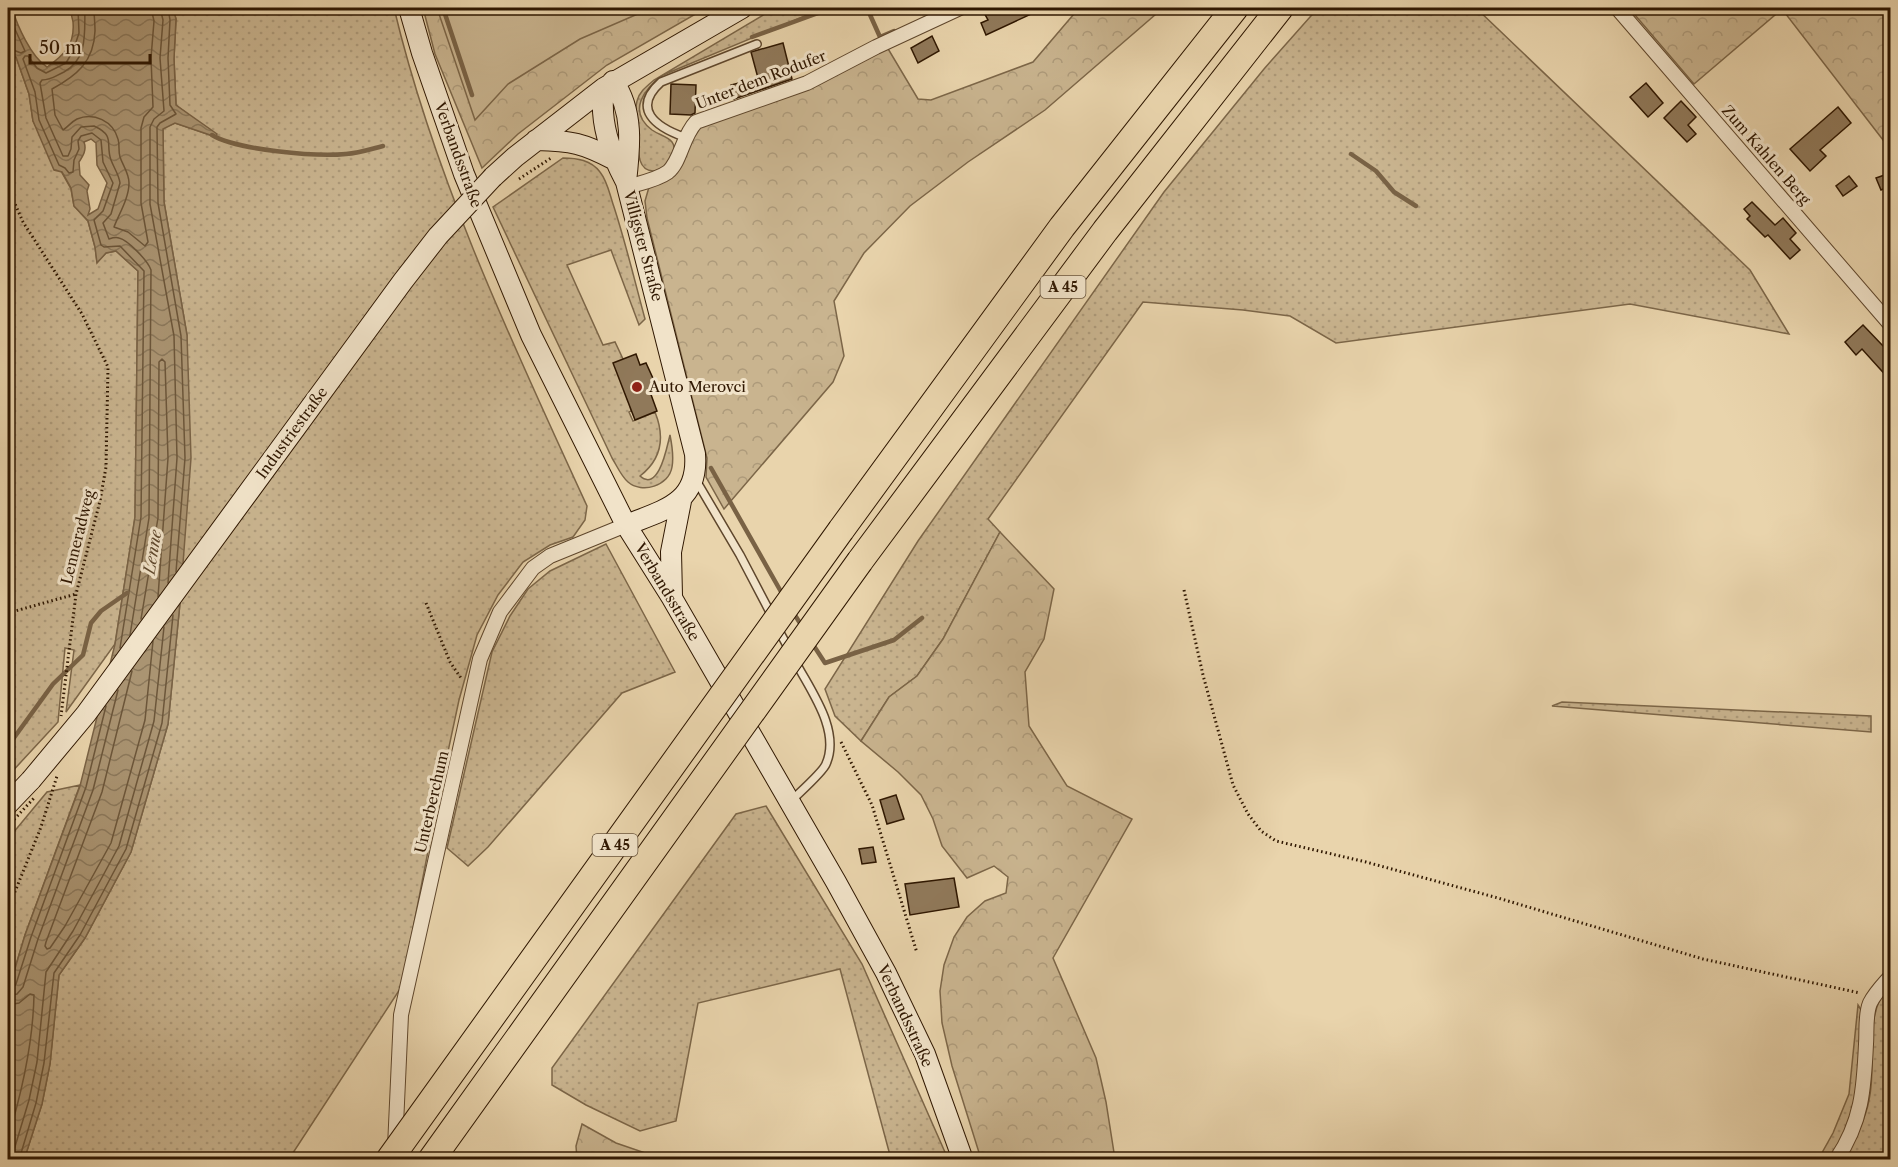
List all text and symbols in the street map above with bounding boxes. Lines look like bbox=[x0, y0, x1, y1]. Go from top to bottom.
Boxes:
scale bar bbox=[30, 27, 150, 65]
text: 50 m bbox=[39, 37, 82, 59]
street label: Unter dem Rodufer bbox=[693, 46, 829, 113]
street label: Verbandsstraße bbox=[430, 99, 486, 210]
street label: Zum Kahlen Berg bbox=[1718, 101, 1815, 208]
street label: Villigster Straße bbox=[619, 187, 667, 303]
road number: A 45 bbox=[1040, 276, 1086, 298]
place label: Auto Merovci bbox=[648, 377, 746, 396]
marker: Auto Merovci bbox=[630, 380, 644, 394]
street label: Industriestraße bbox=[252, 383, 331, 482]
street label: Lenneradweg bbox=[57, 488, 98, 586]
water label: Lenne bbox=[138, 527, 166, 578]
street label: Verbandsstraße bbox=[630, 538, 704, 644]
street label: Unterberchum bbox=[410, 749, 453, 855]
road number: A 45 bbox=[592, 834, 638, 856]
street label: Verbandsstraße bbox=[873, 961, 938, 1070]

